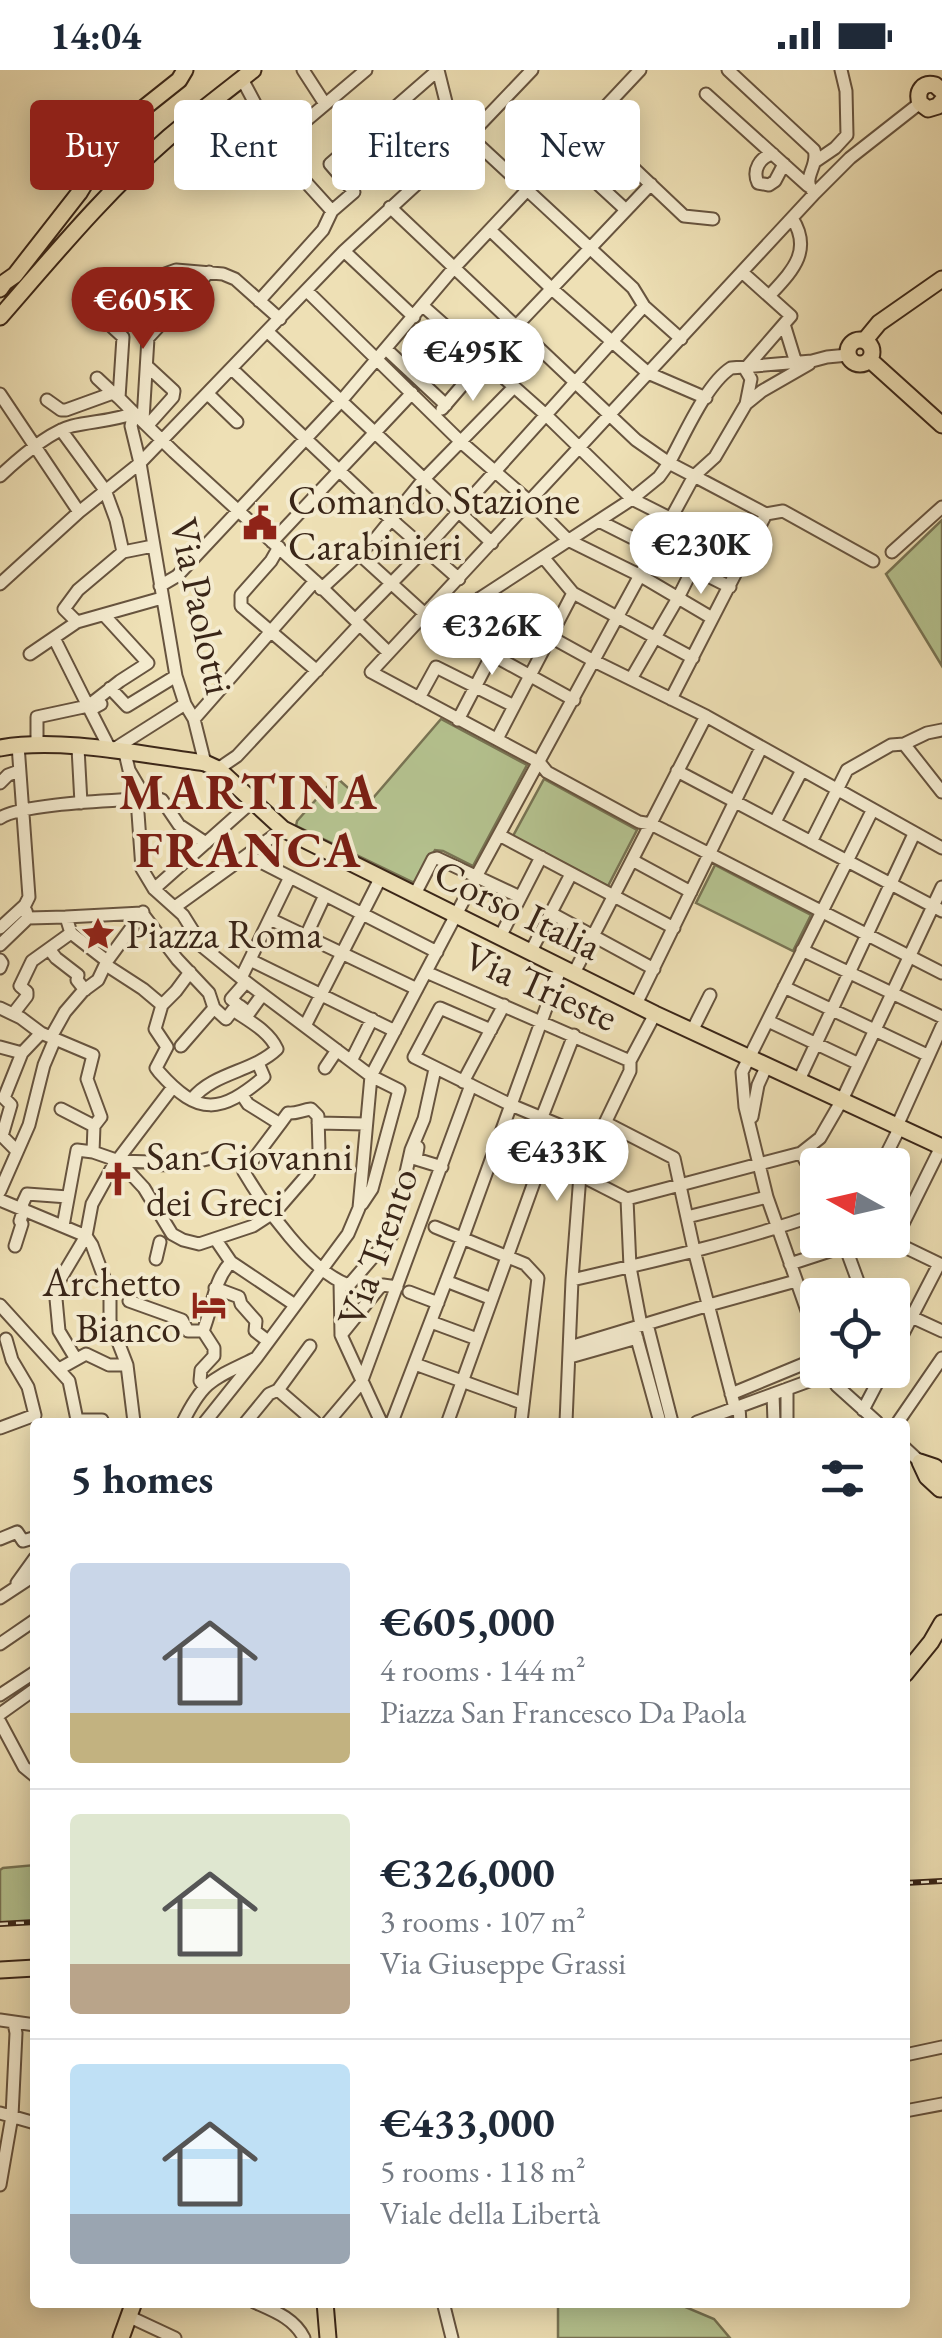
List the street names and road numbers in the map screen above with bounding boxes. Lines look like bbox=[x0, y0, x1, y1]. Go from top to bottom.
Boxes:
street label: Via Paolotti bbox=[158, 513, 246, 699]
street label: Corso Italia bbox=[426, 846, 610, 972]
street label: Via Trieste bbox=[456, 929, 626, 1043]
street label: Via Trento bbox=[324, 1161, 430, 1333]

